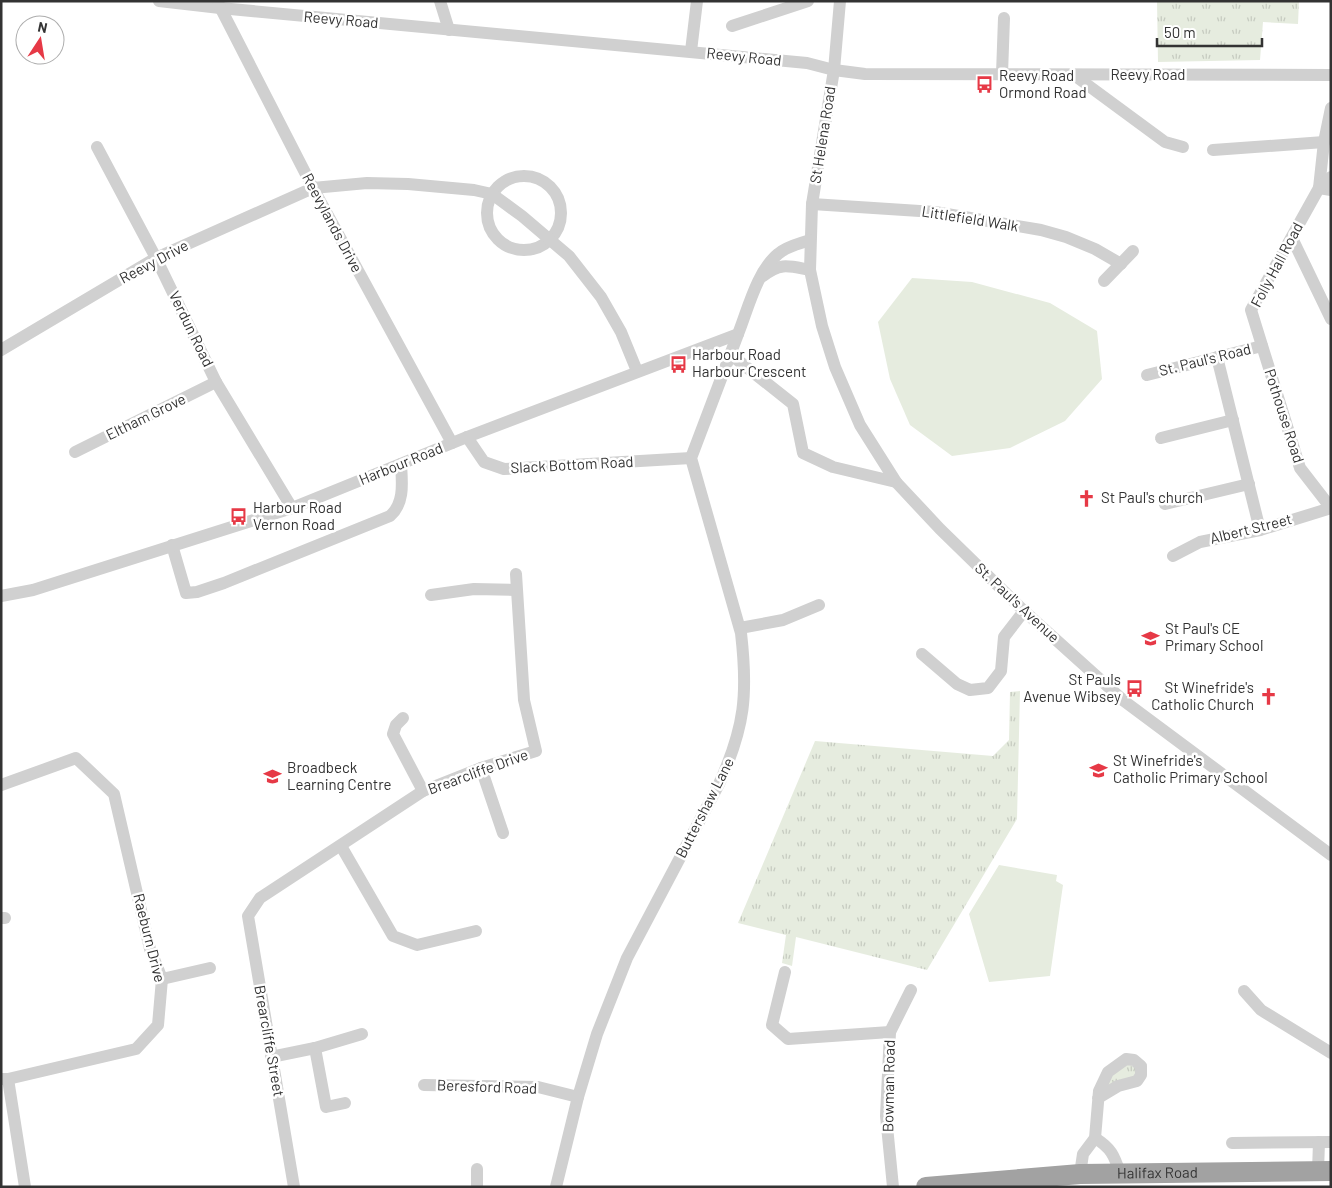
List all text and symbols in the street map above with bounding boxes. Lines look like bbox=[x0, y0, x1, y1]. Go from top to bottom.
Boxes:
street label: Reevy Road bbox=[303, 7, 379, 31]
north arrow bbox=[15, 15, 65, 65]
scale bar bbox=[1157, 15, 1262, 47]
text: N bbox=[36, 18, 49, 36]
text: 50 m bbox=[1164, 23, 1196, 41]
street label: Reevy Road bbox=[706, 43, 782, 69]
street label: Reevy Road bbox=[1110, 65, 1186, 83]
place label: Reevy Road Ormond Road bbox=[999, 66, 1087, 101]
bus stop icon: Reevy Road Ormond Road bbox=[975, 75, 995, 95]
street label: St Helena Road bbox=[805, 85, 839, 185]
street label: Reevylands Drive bbox=[299, 170, 367, 275]
street label: Littlefield Walk bbox=[921, 201, 1020, 235]
street label: Folly Hall Road bbox=[1246, 219, 1306, 310]
street label: Reevy Drive bbox=[116, 235, 191, 287]
street label: Verdun Road bbox=[166, 288, 218, 369]
street label: St. Paul's Road bbox=[1157, 339, 1253, 379]
place label: Harbour Road Harbour Crescent bbox=[692, 345, 807, 380]
bus stop icon: Harbour Road Harbour Crescent bbox=[668, 354, 688, 374]
street label: Pothouse Road bbox=[1261, 366, 1309, 465]
street label: Eltham Grove bbox=[103, 389, 188, 443]
street label: Harbour Road bbox=[356, 438, 445, 488]
street label: Slack Bottom Road bbox=[510, 452, 634, 476]
church icon: St Paul's church bbox=[1077, 488, 1097, 508]
place label: St Paul's church bbox=[1101, 488, 1203, 506]
place label: Harbour Road Vernon Road bbox=[253, 498, 342, 533]
bus stop icon: Harbour Road Vernon Road bbox=[229, 507, 249, 527]
street label: Albert Street bbox=[1208, 509, 1294, 547]
street label: St. Paul's Avenue bbox=[972, 559, 1064, 646]
place label: St Paul's CE Primary School bbox=[1165, 619, 1263, 654]
school or university icon: St Paul's CE Primary School bbox=[1141, 628, 1161, 648]
place label: St Pauls Avenue Wibsey bbox=[1023, 670, 1121, 705]
place label: St Winefride's Catholic Church bbox=[1151, 678, 1254, 713]
bus stop icon: St Pauls Avenue Wibsey bbox=[1125, 679, 1145, 699]
church icon: St Winefride's Catholic Church bbox=[1258, 687, 1278, 707]
street label: Brearcliffe Drive bbox=[425, 745, 530, 798]
place label: St Winefride's Catholic Primary School bbox=[1113, 751, 1268, 786]
street label: Buttershaw Lane bbox=[671, 754, 737, 861]
place label: Broadbeck Learning Centre bbox=[287, 758, 392, 793]
school or university icon: St Winefride's Catholic Primary School bbox=[1089, 760, 1109, 780]
school or university icon: Broadbeck Learning Centre bbox=[263, 767, 283, 787]
street label: Raeburn Drive bbox=[130, 891, 170, 984]
street label: Brearcliffe Street bbox=[251, 984, 289, 1098]
street label: Bowman Road bbox=[878, 1040, 898, 1132]
street label: Beresford Road bbox=[437, 1075, 538, 1097]
street label: Halifax Road bbox=[1117, 1163, 1198, 1182]

